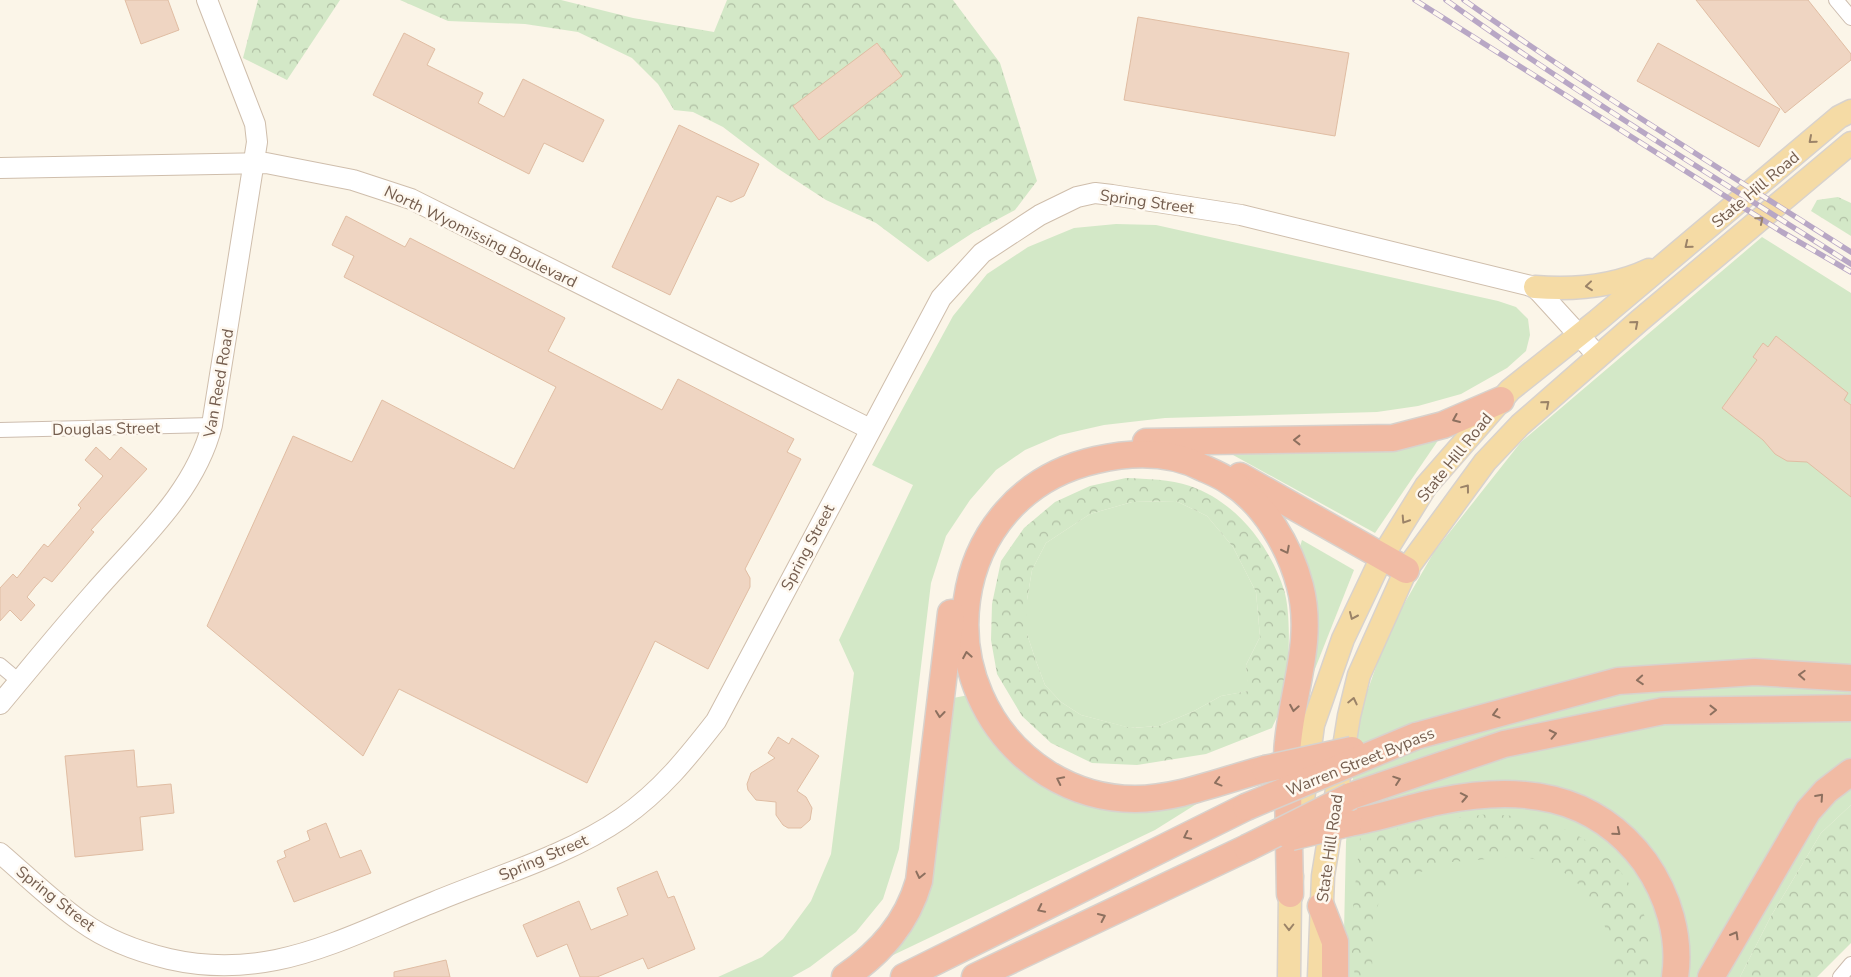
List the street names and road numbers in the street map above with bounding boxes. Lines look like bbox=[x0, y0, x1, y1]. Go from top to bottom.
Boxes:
street label: State Hill Road bbox=[1707, 146, 1804, 233]
street label: North Wyomissing Boulevard bbox=[380, 180, 581, 293]
street label: Spring Street bbox=[1098, 184, 1196, 220]
street label: Van Reed Road bbox=[198, 327, 239, 440]
street label: State Hill Road bbox=[1412, 408, 1498, 507]
street label: Douglas Street bbox=[52, 417, 160, 441]
street label: Spring Street bbox=[776, 500, 840, 595]
street label: Warren Street Bypass bbox=[1283, 722, 1438, 802]
street label: State Hill Road bbox=[1312, 793, 1348, 904]
street label: Spring Street bbox=[495, 829, 592, 887]
street label: Spring Street bbox=[11, 861, 100, 937]

